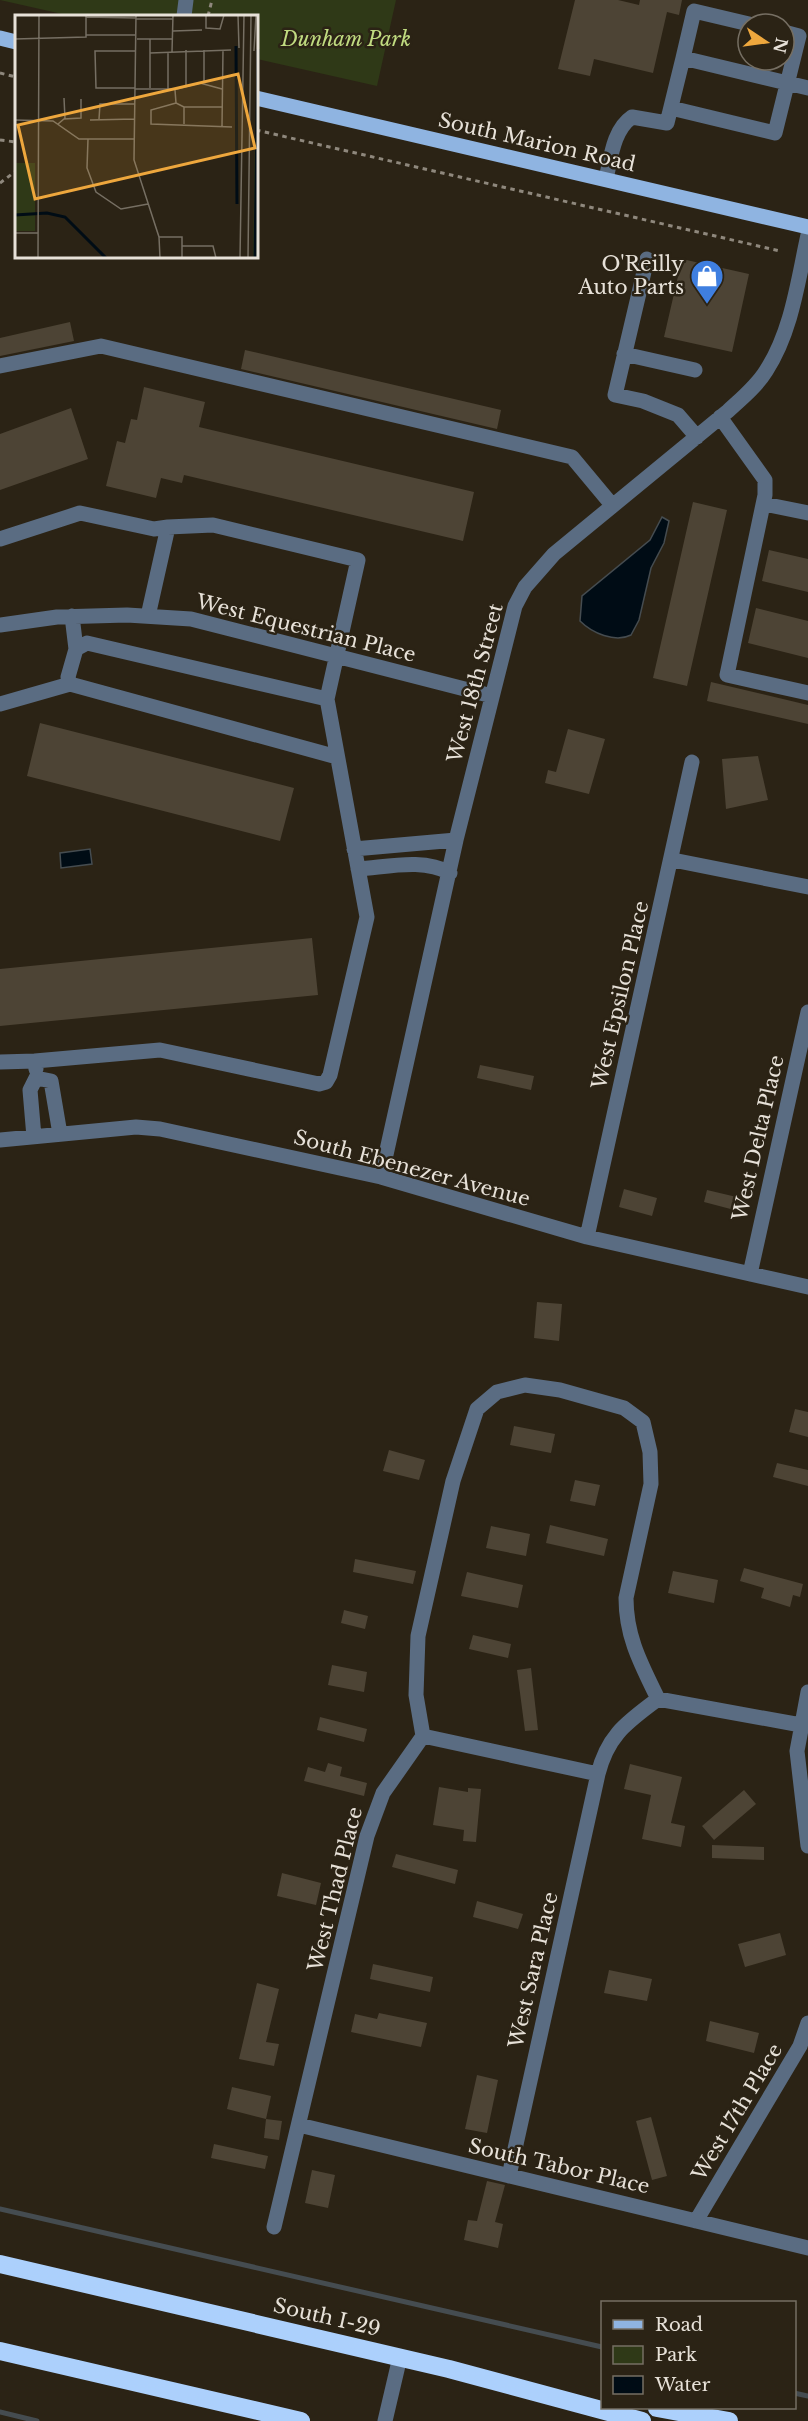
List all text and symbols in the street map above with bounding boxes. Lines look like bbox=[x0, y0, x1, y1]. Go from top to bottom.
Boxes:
north arrow bbox=[736, 12, 796, 72]
inset map bbox=[15, 15, 258, 258]
park label: Dunham Park bbox=[280, 27, 411, 51]
text: N bbox=[769, 36, 792, 55]
street label: South Marion Road bbox=[436, 108, 638, 176]
place label: O'Reilly Auto Parts bbox=[577, 252, 684, 299]
shop icon: O'Reilly Auto Parts bbox=[689, 258, 725, 305]
street label: West Equestrian Place bbox=[193, 589, 418, 667]
street label: West 18th Street bbox=[442, 600, 508, 766]
street label: West Epsilon Place bbox=[586, 899, 653, 1092]
street label: West Delta Place bbox=[727, 1053, 789, 1224]
street label: South Ebenezer Avenue bbox=[291, 1125, 533, 1211]
street label: West Thad Place bbox=[303, 1804, 367, 1975]
street label: West Sara Place bbox=[503, 1890, 563, 2051]
street label: West 17th Place bbox=[686, 2039, 787, 2186]
street label: South Tabor Place bbox=[466, 2133, 652, 2199]
street label: South I-29 bbox=[271, 2293, 383, 2341]
legend bbox=[601, 2301, 796, 2409]
text: Road bbox=[655, 2314, 703, 2336]
text: Park bbox=[655, 2344, 697, 2366]
text: Water bbox=[654, 2374, 711, 2396]

